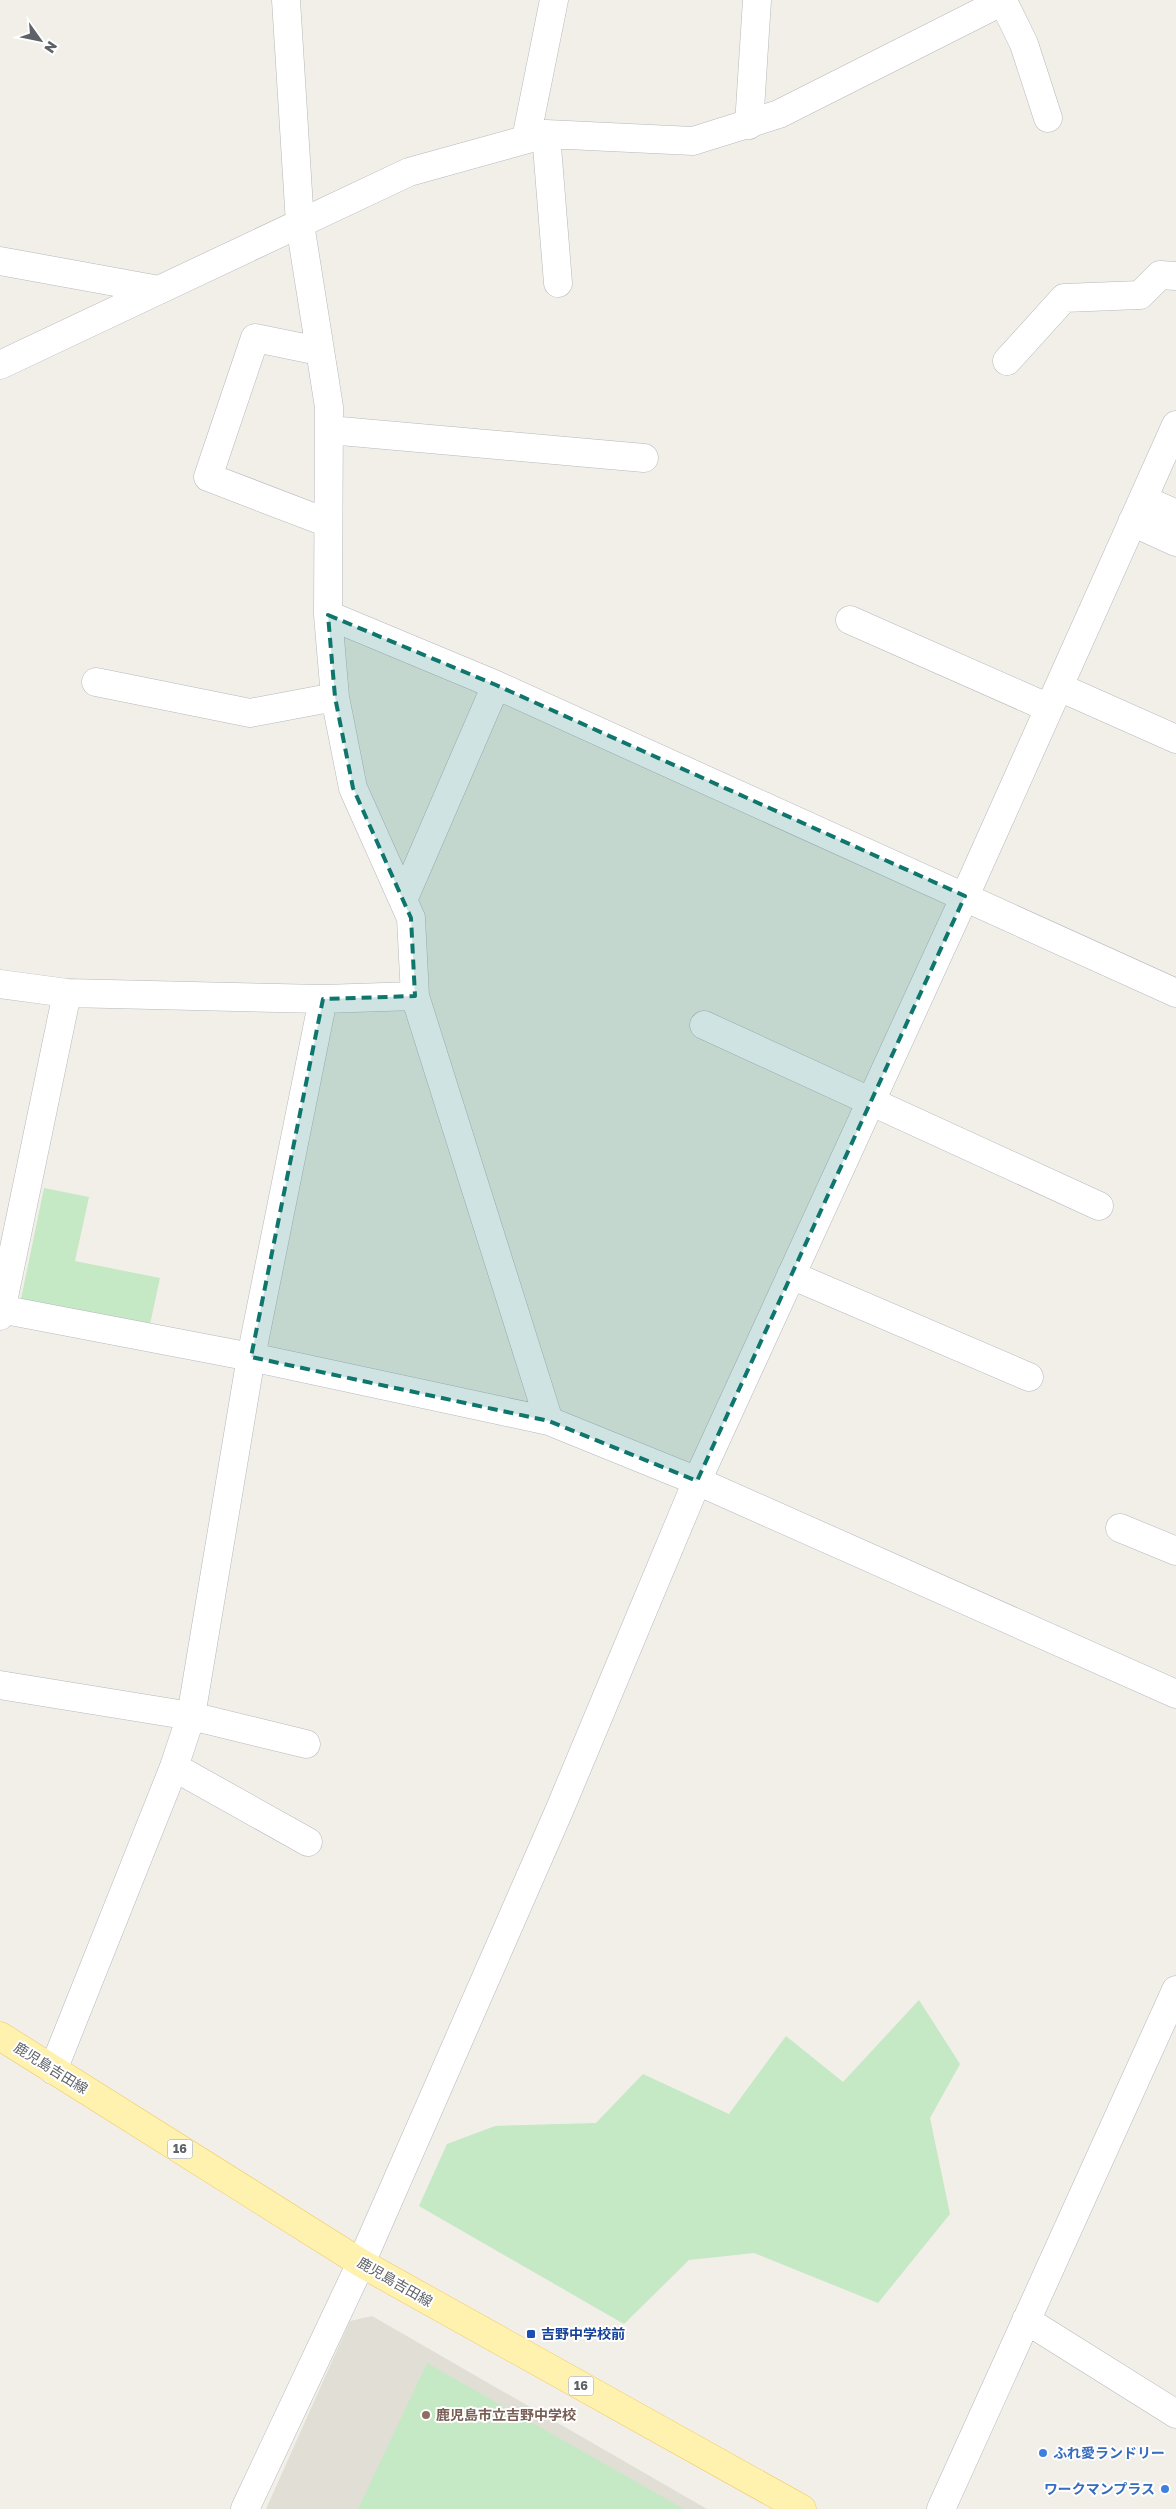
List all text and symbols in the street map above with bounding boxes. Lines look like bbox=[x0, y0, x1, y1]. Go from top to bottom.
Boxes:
north arrow bbox=[15, 15, 65, 65]
text: N bbox=[41, 38, 61, 56]
street label: 鹿児島吉田線 bbox=[11, 2038, 91, 2097]
road number: 16 bbox=[168, 2140, 192, 2158]
street label: 鹿児島吉田線 bbox=[355, 2253, 436, 2310]
place label: 吉野中学校前 bbox=[541, 2325, 625, 2342]
marker: 吉野中学校前 bbox=[525, 2328, 537, 2340]
road number: 16 bbox=[568, 2376, 594, 2396]
place label: 鹿児島市立吉野中学校 bbox=[436, 2406, 576, 2423]
marker: 鹿児島市立吉野中学校 bbox=[420, 2409, 432, 2421]
place label: ふれ愛ランドリー bbox=[1053, 2444, 1165, 2461]
marker: ふれ愛ランドリー bbox=[1037, 2447, 1049, 2459]
place label: ワークマンプラス bbox=[1044, 2480, 1155, 2497]
marker: ワークマンプラス bbox=[1159, 2483, 1171, 2495]

